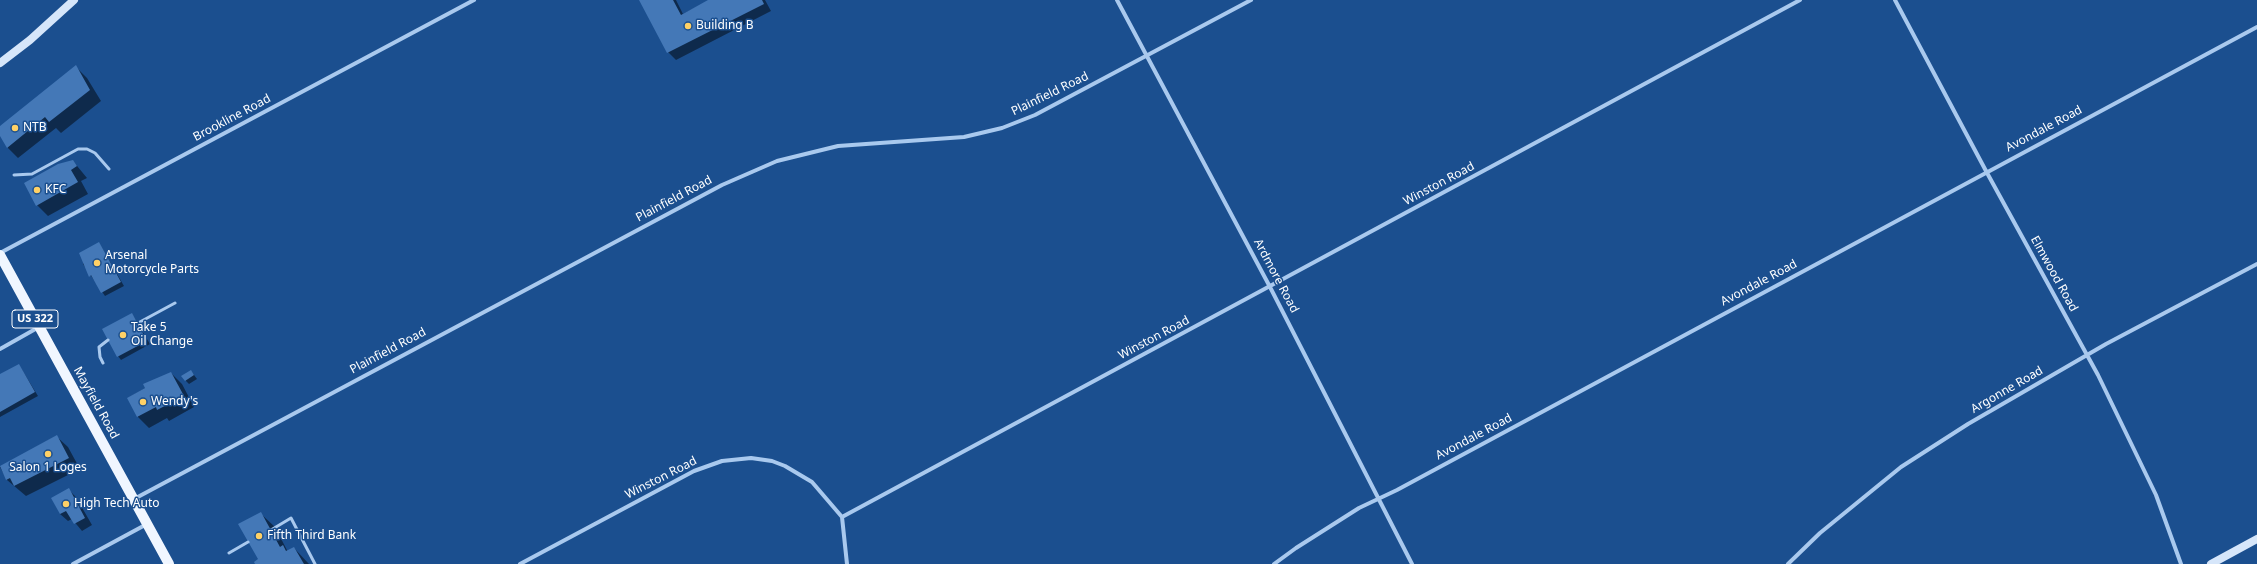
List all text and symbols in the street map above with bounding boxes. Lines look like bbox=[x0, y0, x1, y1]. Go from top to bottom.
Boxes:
place label: Building B bbox=[696, 19, 754, 33]
marker: Building B bbox=[683, 21, 693, 31]
street label: Plainfield Road bbox=[1009, 69, 1091, 119]
street label: Brookline Road bbox=[191, 92, 273, 144]
street label: Avondale Road bbox=[2003, 103, 2085, 155]
place label: NTB bbox=[23, 121, 47, 135]
marker: NTB bbox=[10, 123, 20, 133]
street label: Winston Road bbox=[1401, 159, 1477, 209]
street label: Plainfield Road bbox=[634, 173, 714, 225]
place label: KFC bbox=[45, 183, 66, 197]
marker: KFC bbox=[32, 185, 42, 195]
street label: Elmwood Road bbox=[2027, 234, 2081, 314]
street label: Ardmore Road bbox=[1250, 237, 1302, 315]
place label: Arsenal Motorcycle Parts bbox=[105, 249, 199, 277]
street label: Avondale Road bbox=[1718, 257, 1800, 309]
marker: Arsenal Motorcycle Parts bbox=[92, 258, 102, 268]
road number: US 322 bbox=[12, 310, 58, 328]
street label: Winston Road bbox=[1116, 313, 1192, 363]
place label: Take 5 Oil Change bbox=[131, 321, 193, 349]
street label: Plainfield Road bbox=[348, 325, 428, 377]
marker: Take 5 Oil Change bbox=[118, 330, 128, 340]
street label: Mayfield Road bbox=[70, 364, 122, 442]
street label: Argonne Road bbox=[1968, 364, 2046, 416]
place label: Wendy's bbox=[151, 395, 198, 409]
marker: Wendy's bbox=[138, 397, 148, 407]
street label: Avondale Road bbox=[1433, 411, 1515, 463]
marker: Salon 1 Loges bbox=[43, 449, 53, 459]
street label: Winston Road bbox=[623, 454, 699, 502]
place label: Salon 1 Loges bbox=[9, 461, 87, 475]
place label: High Tech Auto bbox=[74, 497, 159, 511]
marker: High Tech Auto bbox=[61, 499, 71, 509]
place label: Fifth Third Bank bbox=[267, 529, 356, 543]
marker: Fifth Third Bank bbox=[254, 531, 264, 541]

